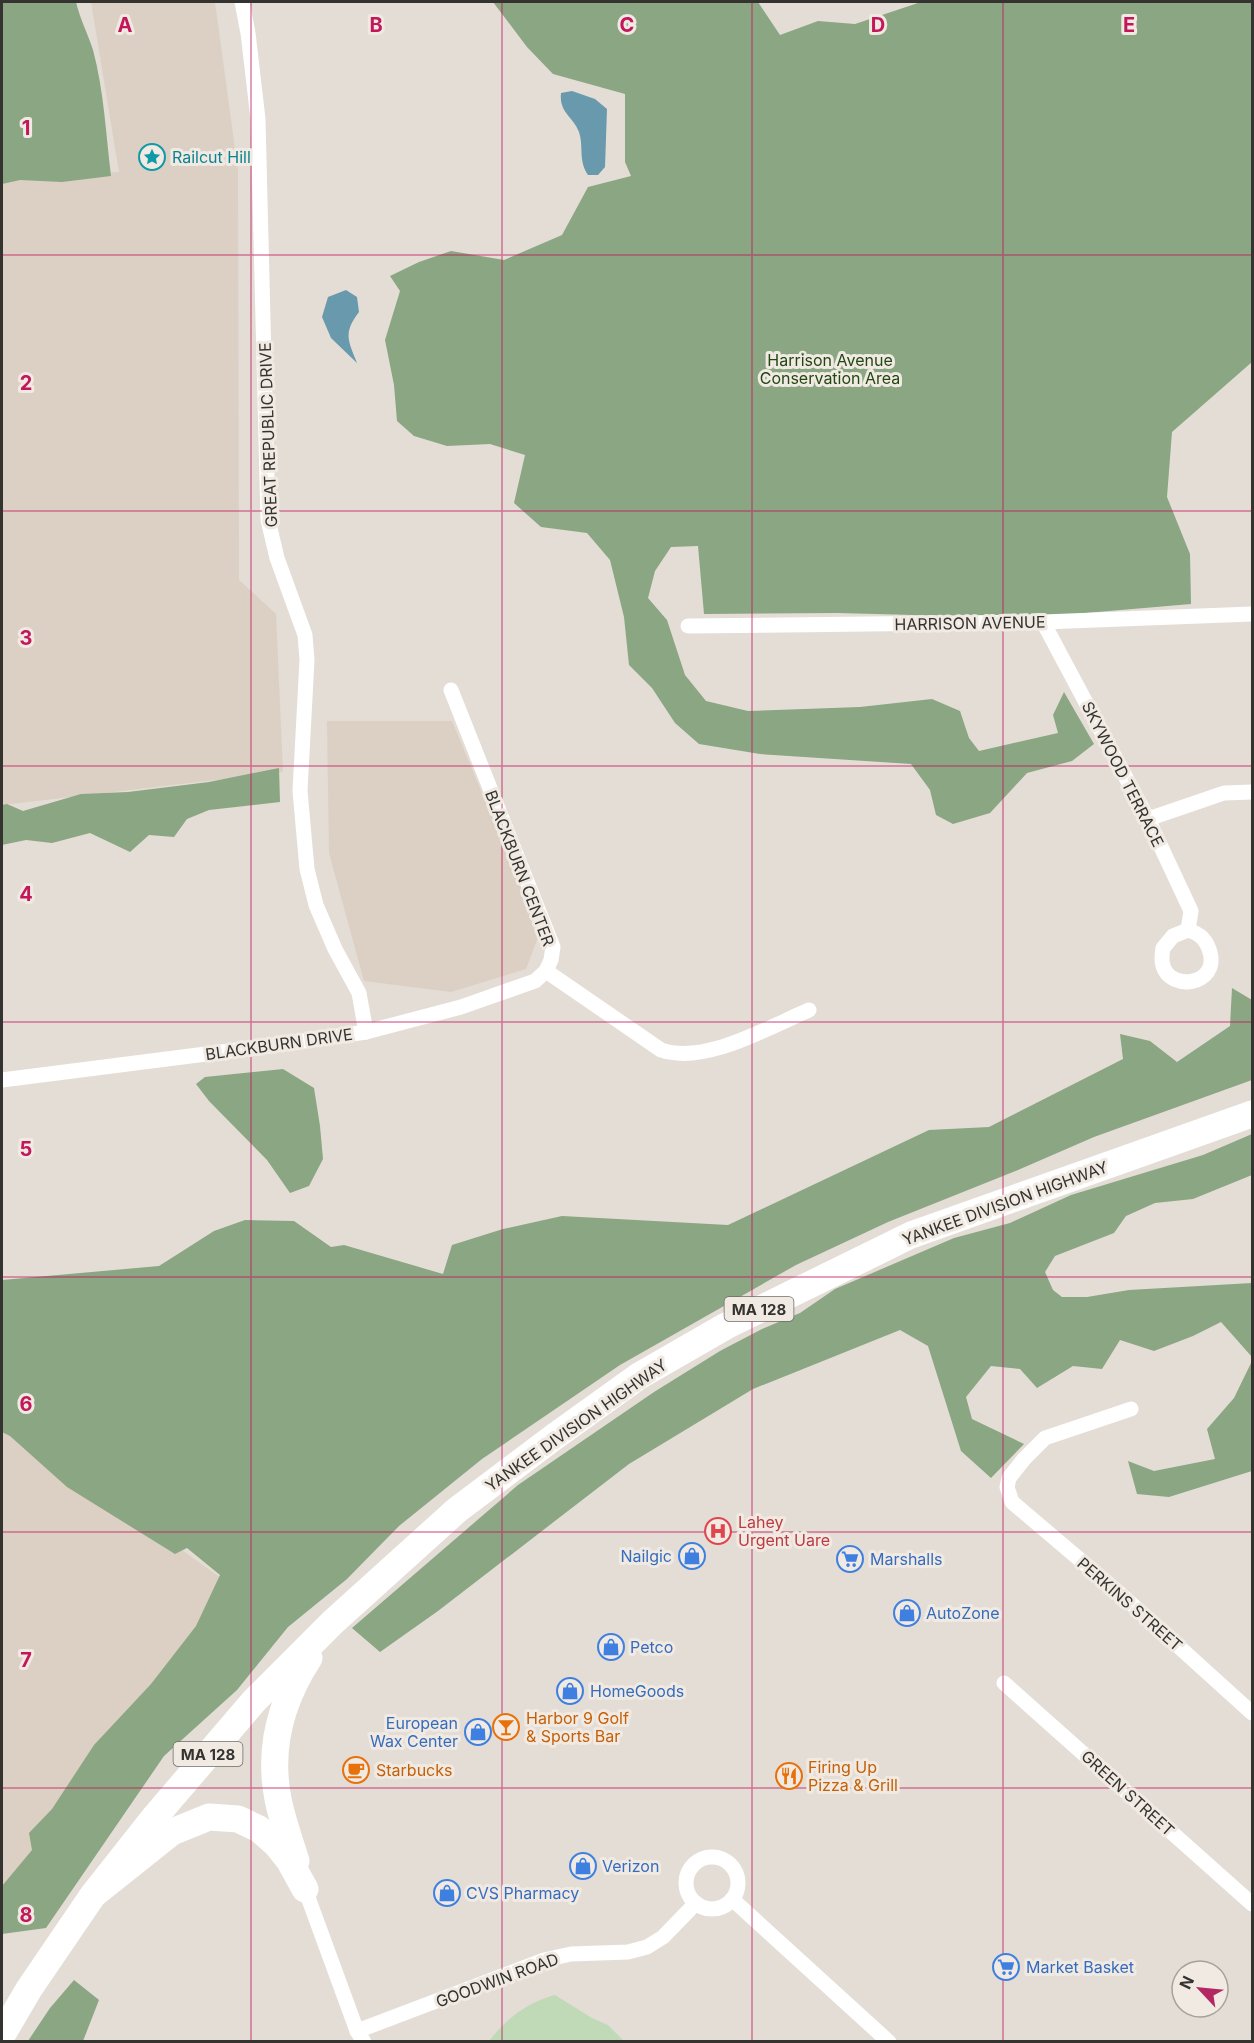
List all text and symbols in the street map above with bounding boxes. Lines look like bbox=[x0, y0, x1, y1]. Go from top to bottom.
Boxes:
text: A bbox=[118, 13, 133, 37]
text: B bbox=[369, 13, 383, 37]
text: C bbox=[620, 13, 634, 37]
text: D bbox=[871, 13, 885, 37]
text: E bbox=[1123, 13, 1135, 37]
text: 1 bbox=[22, 116, 30, 140]
place icon: Railcut Hill bbox=[137, 142, 167, 172]
place label: Railcut Hill bbox=[172, 147, 251, 167]
street label: GREAT REPUBLIC DRIVE bbox=[255, 342, 281, 528]
park label: Harrison Avenue Conservation Area bbox=[760, 350, 900, 388]
text: 2 bbox=[20, 371, 32, 395]
street label: HARRISON AVENUE bbox=[894, 612, 1046, 634]
text: 3 bbox=[20, 626, 32, 650]
street label: SKYWOOD TERRACE bbox=[1078, 698, 1168, 850]
street label: BLACKBURN CENTER bbox=[481, 787, 559, 949]
text: 4 bbox=[19, 882, 33, 906]
street label: BLACKBURN DRIVE bbox=[204, 1024, 354, 1064]
text: 5 bbox=[20, 1137, 32, 1161]
street label: YANKEE DIVISION HIGHWAY bbox=[899, 1156, 1111, 1250]
road number: MA 128 bbox=[724, 1297, 794, 1321]
street label: YANKEE DIVISION HIGHWAY bbox=[481, 1354, 671, 1496]
text: 6 bbox=[20, 1392, 33, 1416]
place label: Lahey Urgent Uare bbox=[738, 1512, 830, 1550]
hospital icon: Lahey Urgent Uare bbox=[703, 1516, 733, 1546]
shop icon: Nailgic bbox=[677, 1541, 707, 1571]
supermarket icon: Marshalls bbox=[835, 1544, 865, 1574]
place label: Nailgic bbox=[620, 1546, 672, 1566]
place label: Marshalls bbox=[870, 1549, 943, 1569]
street label: PERKINS STREET bbox=[1073, 1553, 1187, 1655]
shop icon: AutoZone bbox=[892, 1598, 922, 1628]
place label: AutoZone bbox=[926, 1603, 1000, 1623]
shop icon: Petco bbox=[596, 1632, 626, 1662]
place label: Petco bbox=[630, 1637, 673, 1657]
text: 7 bbox=[20, 1648, 32, 1672]
shop icon: HomeGoods bbox=[555, 1676, 585, 1706]
place label: HomeGoods bbox=[590, 1681, 684, 1701]
place label: Harbor 9 Golf & Sports Bar bbox=[526, 1708, 629, 1746]
bar icon: Harbor 9 Golf & Sports Bar bbox=[491, 1712, 521, 1742]
place label: European Wax Center bbox=[370, 1713, 458, 1751]
shop icon: European Wax Center bbox=[463, 1717, 493, 1747]
road number: MA 128 bbox=[174, 1742, 242, 1766]
street label: GREEN STREET bbox=[1077, 1746, 1179, 1840]
cafe icon: Starbucks bbox=[341, 1755, 371, 1785]
place label: Firing Up Pizza & Grill bbox=[808, 1757, 898, 1795]
place label: Starbucks bbox=[376, 1760, 452, 1780]
restaurant icon: Firing Up Pizza & Grill bbox=[774, 1761, 804, 1791]
shop icon: Verizon bbox=[568, 1851, 598, 1881]
place label: Verizon bbox=[602, 1856, 659, 1876]
shop icon: CVS Pharmacy bbox=[432, 1878, 462, 1908]
place label: CVS Pharmacy bbox=[466, 1883, 579, 1903]
text: 8 bbox=[19, 1903, 33, 1927]
street label: GOODWIN ROAD bbox=[433, 1949, 561, 2011]
supermarket icon: Market Basket bbox=[991, 1952, 1021, 1982]
place label: Market Basket bbox=[1026, 1957, 1134, 1977]
north arrow bbox=[1170, 1959, 1230, 2019]
text: N bbox=[1175, 1973, 1198, 1992]

